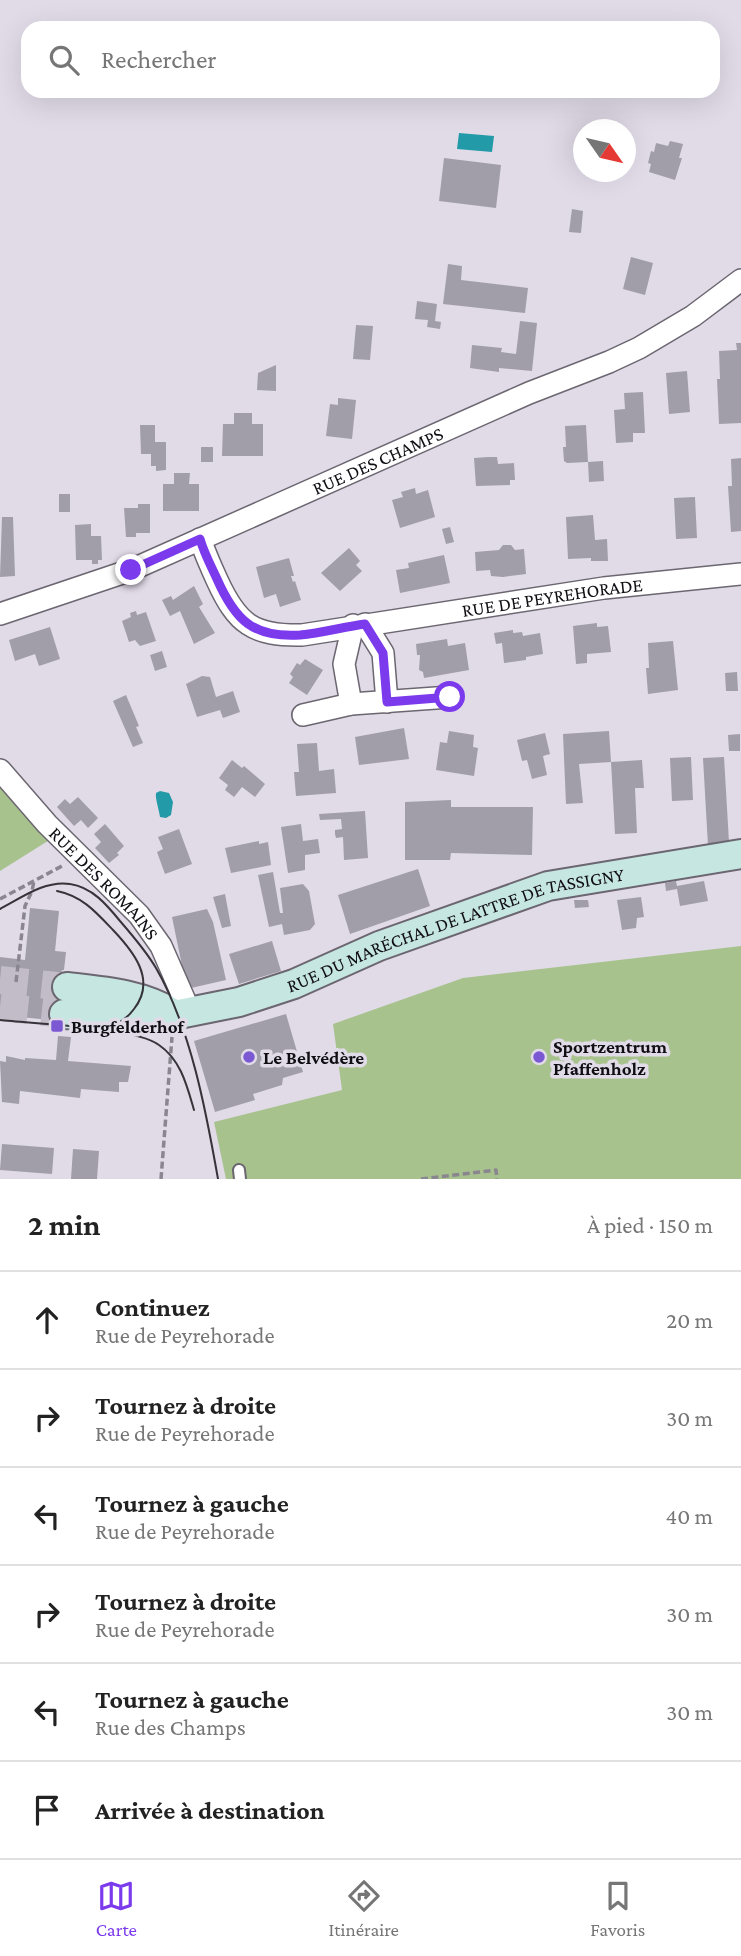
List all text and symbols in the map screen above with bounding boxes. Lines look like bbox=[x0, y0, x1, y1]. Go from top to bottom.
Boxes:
search box bbox=[21, 21, 720, 98]
icon: search bbox=[45, 41, 83, 79]
text: Rechercher bbox=[101, 45, 217, 74]
north arrow bbox=[573, 119, 636, 182]
street label: RUE DES CHAMPS bbox=[309, 422, 446, 499]
route end bbox=[115, 554, 146, 585]
street label: RUE DE PEYREHORADE bbox=[460, 574, 644, 620]
route start bbox=[434, 681, 465, 712]
street label: RUE DES ROMAINS bbox=[45, 822, 163, 943]
street label: RUE DU MARÉCHAL DE LATTRE DE TASSIGNY bbox=[284, 863, 626, 996]
place label: Burgfelderhof bbox=[71, 1016, 186, 1037]
marker: Burgfelderhof bbox=[49, 1018, 65, 1034]
place label: Sportzentrum Pfaffenholz bbox=[553, 1036, 667, 1079]
place label: Le Belvédère bbox=[263, 1047, 364, 1068]
marker: Le Belvédère bbox=[241, 1049, 257, 1065]
marker: Sportzentrum Pfaffenholz bbox=[531, 1049, 547, 1065]
text: 2 min bbox=[28, 1208, 100, 1241]
text: À pied · 150 m bbox=[587, 1212, 713, 1238]
text: Continuez bbox=[95, 1293, 210, 1322]
icon: ahead bbox=[28, 1301, 66, 1339]
text: 20 m bbox=[666, 1307, 713, 1333]
text: Rue de Peyrehorade bbox=[95, 1322, 275, 1348]
text: Tournez à droite bbox=[95, 1391, 276, 1420]
icon: right bbox=[28, 1399, 66, 1437]
text: 30 m bbox=[666, 1405, 713, 1431]
text: Rue de Peyrehorade bbox=[95, 1420, 275, 1446]
text: Tournez à gauche bbox=[95, 1489, 289, 1518]
icon: left bbox=[28, 1497, 66, 1535]
text: 40 m bbox=[665, 1503, 713, 1529]
text: Rue de Peyrehorade bbox=[95, 1518, 275, 1544]
text: Tournez à droite bbox=[95, 1587, 276, 1616]
icon: right bbox=[28, 1595, 66, 1633]
text: 30 m bbox=[666, 1601, 713, 1627]
text: Rue de Peyrehorade bbox=[95, 1616, 275, 1642]
text: Tournez à gauche bbox=[95, 1685, 289, 1714]
icon: left bbox=[28, 1693, 66, 1731]
text: 30 m bbox=[666, 1699, 713, 1725]
text: Rue des Champs bbox=[95, 1714, 246, 1740]
icon: arrive bbox=[28, 1791, 66, 1829]
text: Arrivée à destination bbox=[95, 1796, 325, 1825]
tab: Carte bbox=[96, 1877, 137, 1940]
tab: Itinéraire bbox=[328, 1877, 399, 1940]
tab: Favoris bbox=[590, 1877, 645, 1940]

